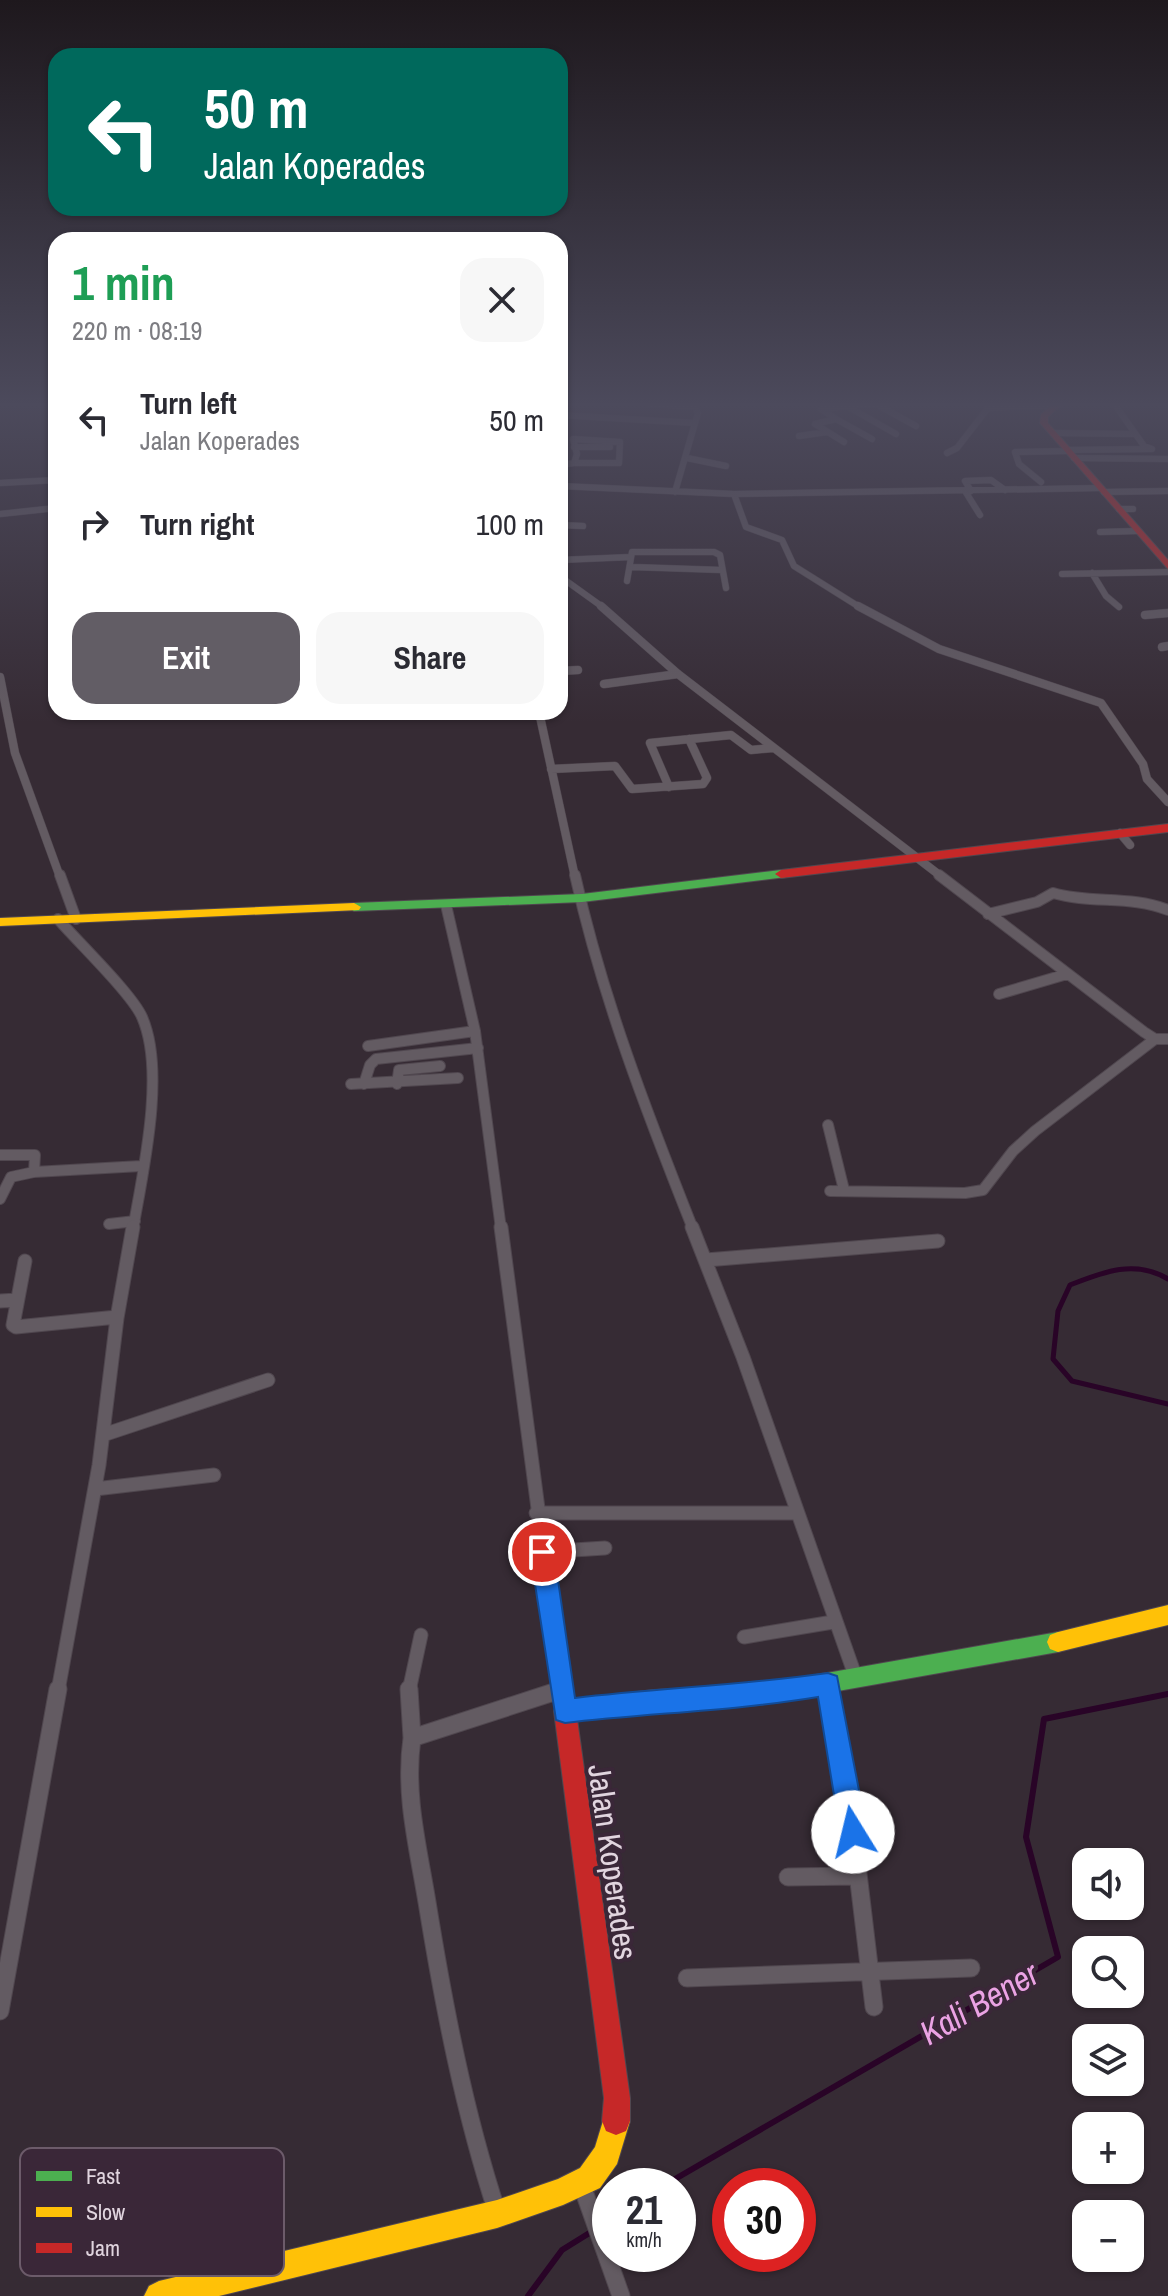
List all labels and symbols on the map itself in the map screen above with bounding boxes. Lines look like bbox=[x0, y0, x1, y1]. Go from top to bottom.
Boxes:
pin bbox=[508, 1518, 576, 1586]
street label: Jalan Koperades bbox=[578, 1761, 648, 1963]
position arrow bbox=[811, 1790, 895, 1874]
water label: Kali Bener bbox=[911, 1950, 1048, 2055]
legend bbox=[20, 2148, 284, 2276]
text: Fast bbox=[86, 2161, 120, 2191]
speed limit sign: 30 bbox=[712, 2168, 816, 2272]
text: Slow bbox=[86, 2197, 125, 2227]
text: Jam bbox=[86, 2233, 120, 2263]

